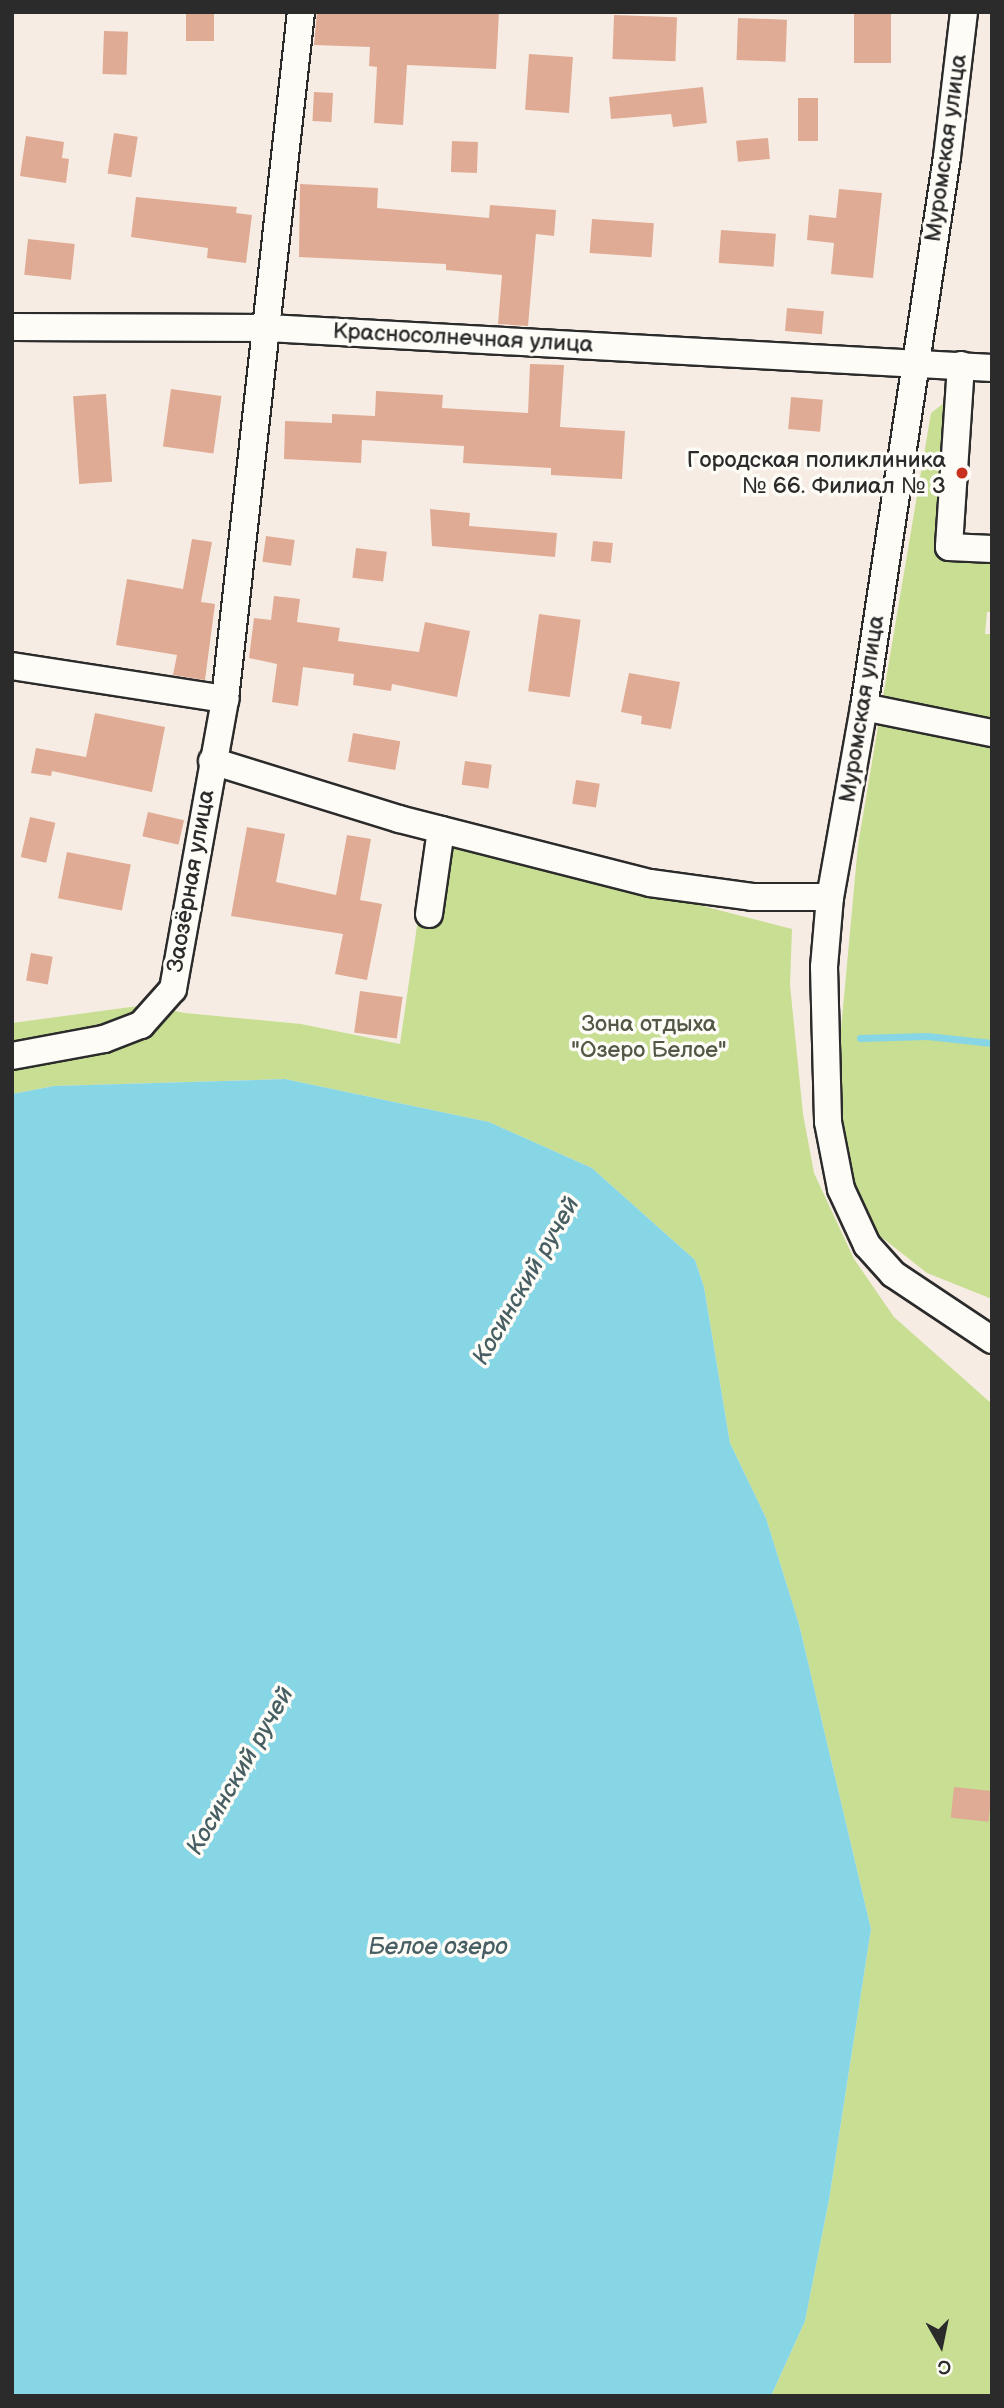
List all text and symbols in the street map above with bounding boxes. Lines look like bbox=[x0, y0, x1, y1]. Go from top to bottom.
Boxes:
street label: Муромская улица bbox=[919, 52, 973, 244]
street label: Красносолнечная улица bbox=[332, 317, 594, 359]
place label: Городская поликлиника № 66. Филиал № 3 bbox=[687, 446, 946, 500]
marker: Городская поликлиника № 66. Филиал № 3 bbox=[952, 463, 972, 483]
street label: Муромская улица bbox=[834, 613, 890, 805]
street label: Заозёрная улица bbox=[161, 788, 221, 974]
park label: Зона отдыха "Озеро Белое" bbox=[571, 1010, 727, 1064]
water label: Косинский ручей bbox=[466, 1192, 586, 1370]
water label: Косинский ручей bbox=[180, 1682, 300, 1860]
water label: Белое озеро bbox=[368, 1933, 508, 1961]
north arrow bbox=[906, 2310, 976, 2380]
text: С bbox=[936, 2354, 953, 2379]

